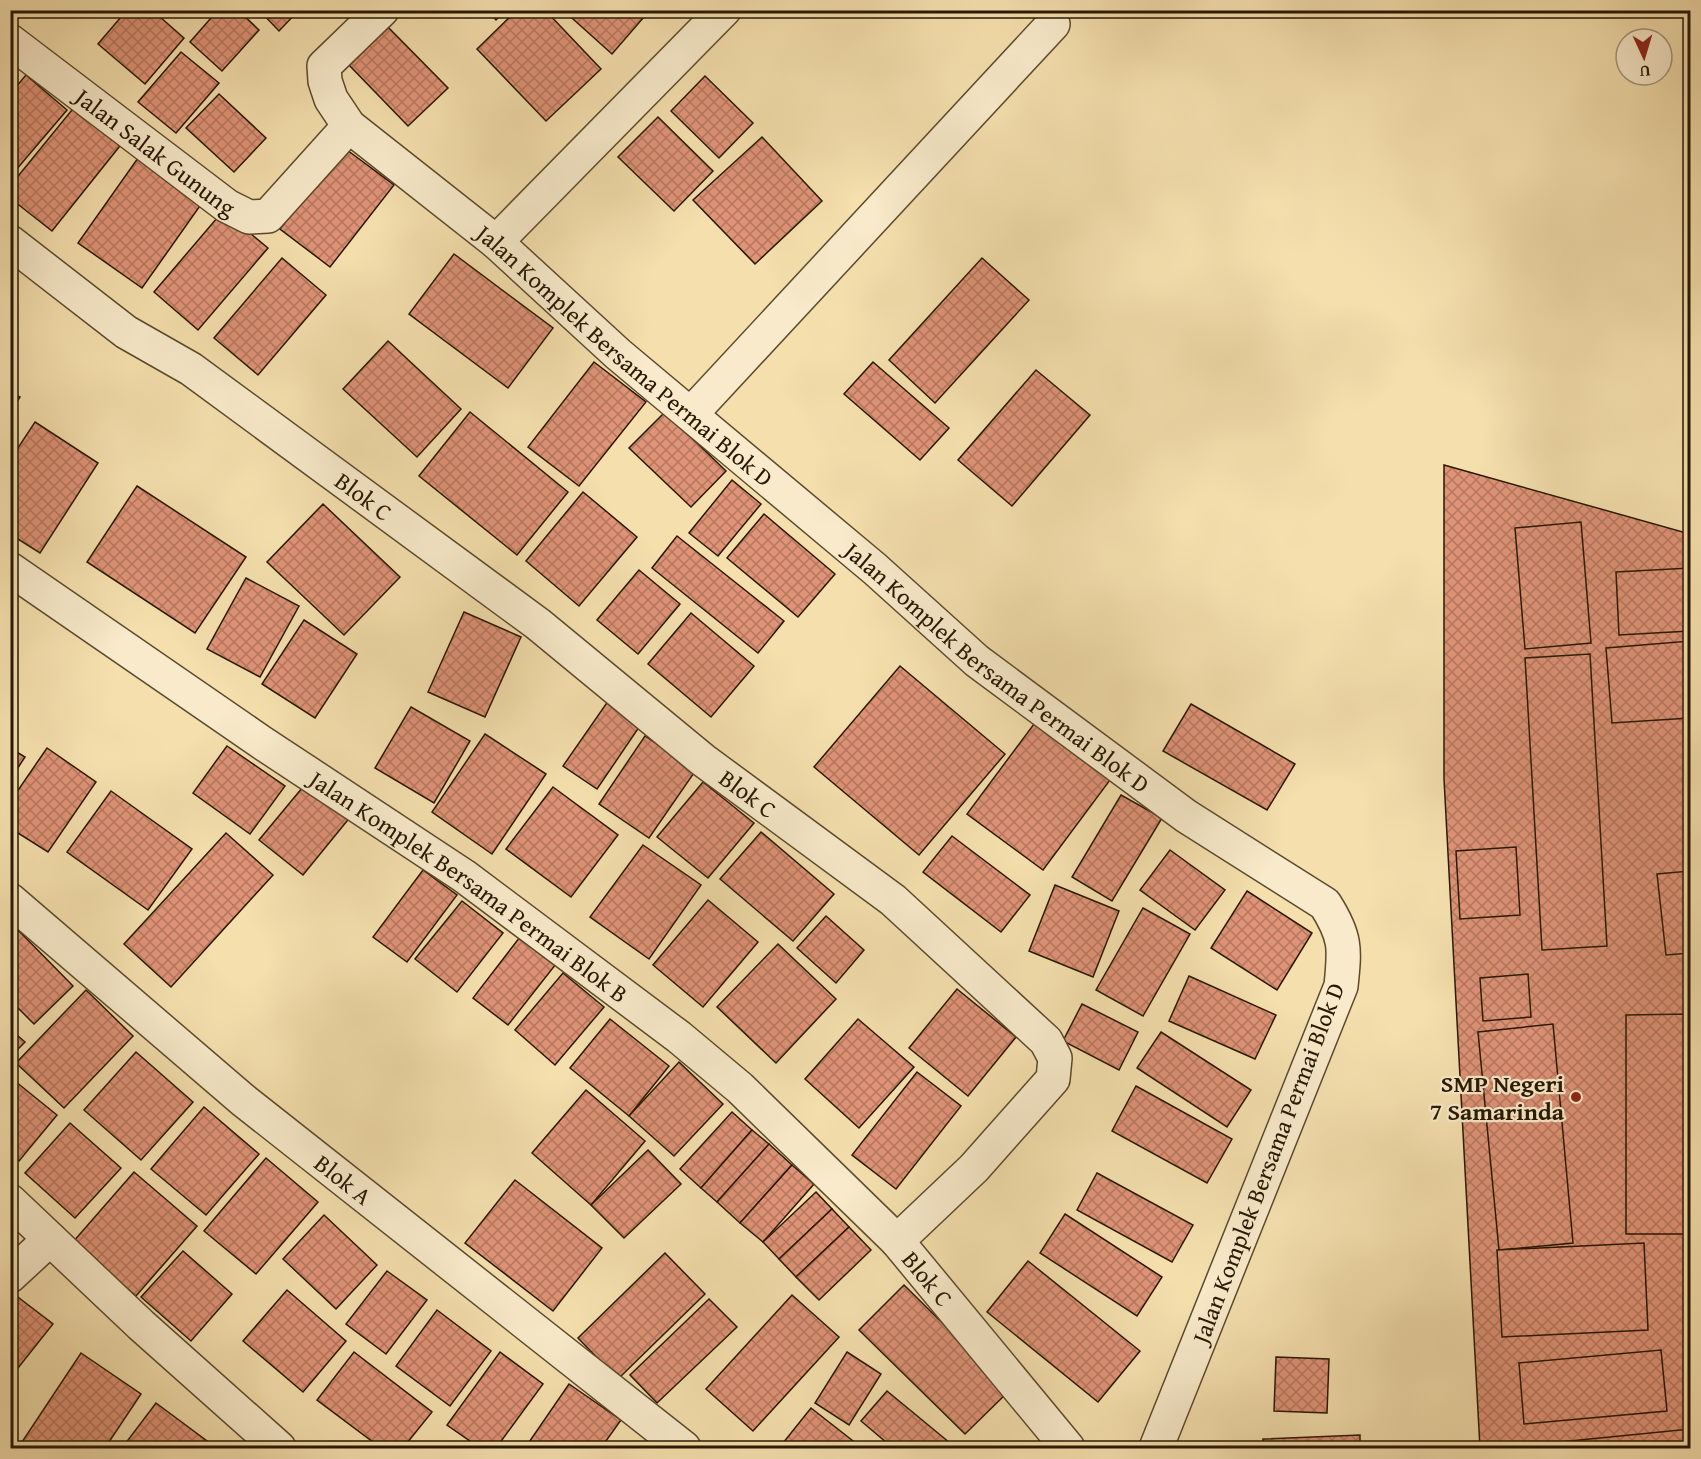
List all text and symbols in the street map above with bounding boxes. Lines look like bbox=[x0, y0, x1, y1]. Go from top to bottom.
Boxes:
north arrow bbox=[1614, 27, 1674, 87]
text: U bbox=[1639, 60, 1651, 84]
street label: Jalan Salak Gunung bbox=[66, 77, 241, 225]
street label: Jalan Komplek Bersama Permai Blok D bbox=[467, 214, 781, 494]
street label: Blok C bbox=[328, 463, 400, 529]
street label: Jalan Komplek Bersama Permai Blok D bbox=[835, 531, 1157, 801]
street label: Jalan Komplek Bersama Permai Blok B bbox=[300, 760, 636, 1011]
street label: Blok C bbox=[712, 760, 784, 826]
street label: Jalan Komplek Bersama Permai Blok D bbox=[1182, 978, 1353, 1351]
place label: SMP Negeri 7 Samarinda bbox=[1430, 1066, 1565, 1129]
marker: SMP Negeri 7 Samarinda bbox=[1569, 1090, 1583, 1104]
street label: Blok A bbox=[307, 1145, 380, 1213]
street label: Blok C bbox=[894, 1243, 961, 1314]

